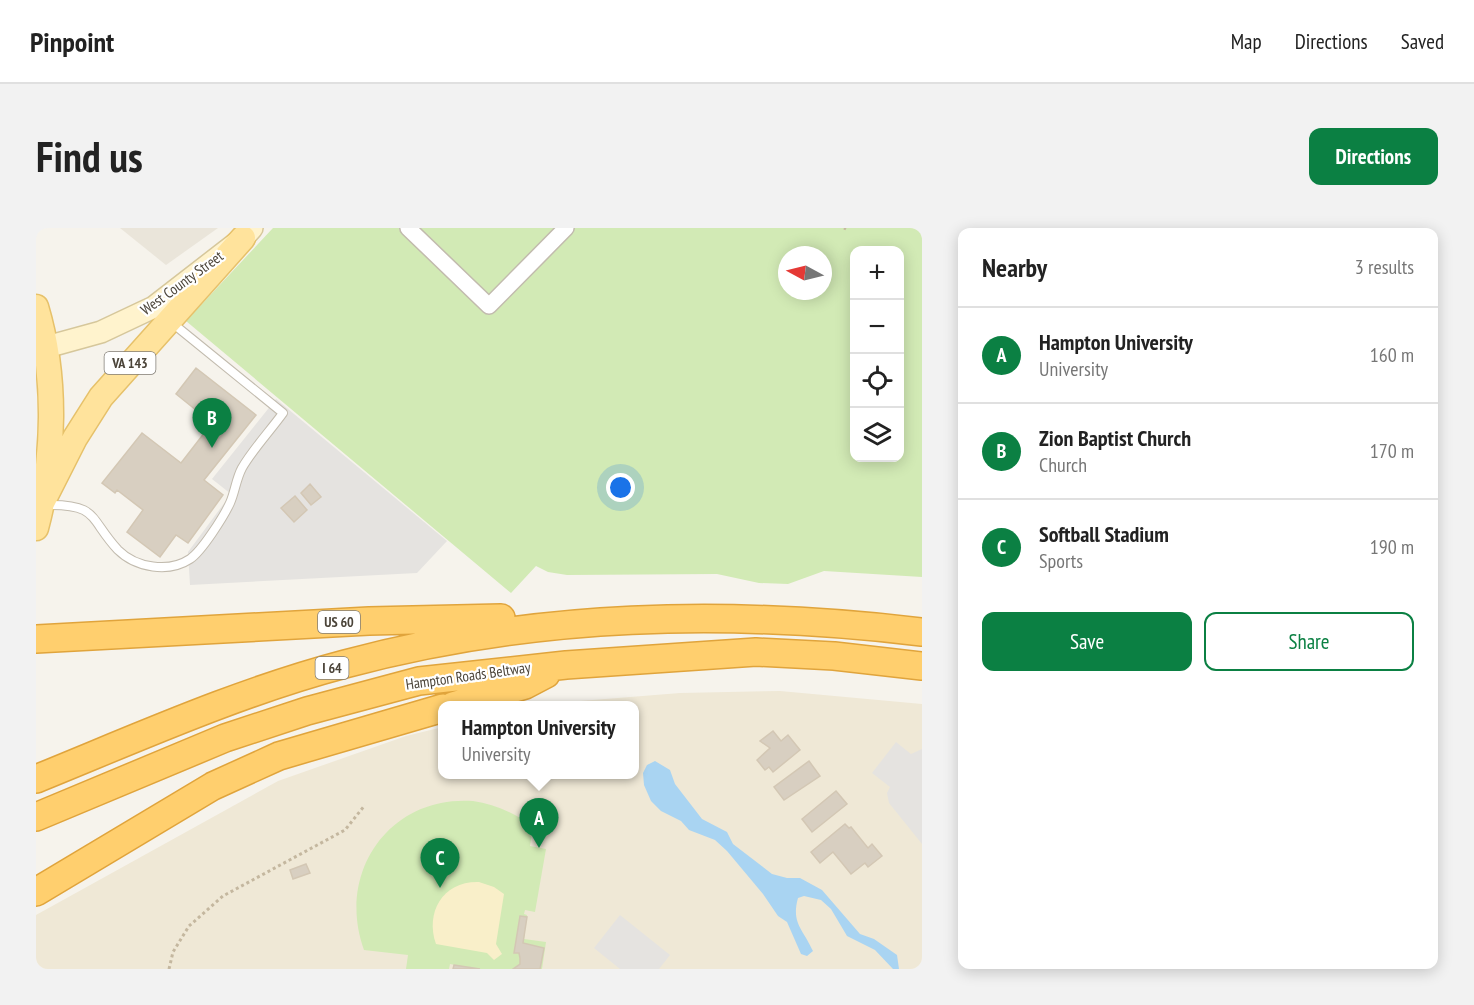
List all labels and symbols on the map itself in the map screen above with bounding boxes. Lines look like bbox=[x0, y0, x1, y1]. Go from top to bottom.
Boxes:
street label: West County Street bbox=[137, 246, 227, 319]
north arrow bbox=[778, 246, 832, 300]
road number: VA 143 bbox=[104, 352, 155, 374]
pin: B bbox=[192, 398, 231, 448]
your location bbox=[606, 473, 635, 502]
road number: US 60 bbox=[318, 611, 360, 633]
road number: I 64 bbox=[316, 657, 348, 679]
street label: Hampton Roads Beltway bbox=[404, 657, 532, 694]
pin: A bbox=[520, 798, 558, 848]
pin: C bbox=[420, 838, 460, 888]

